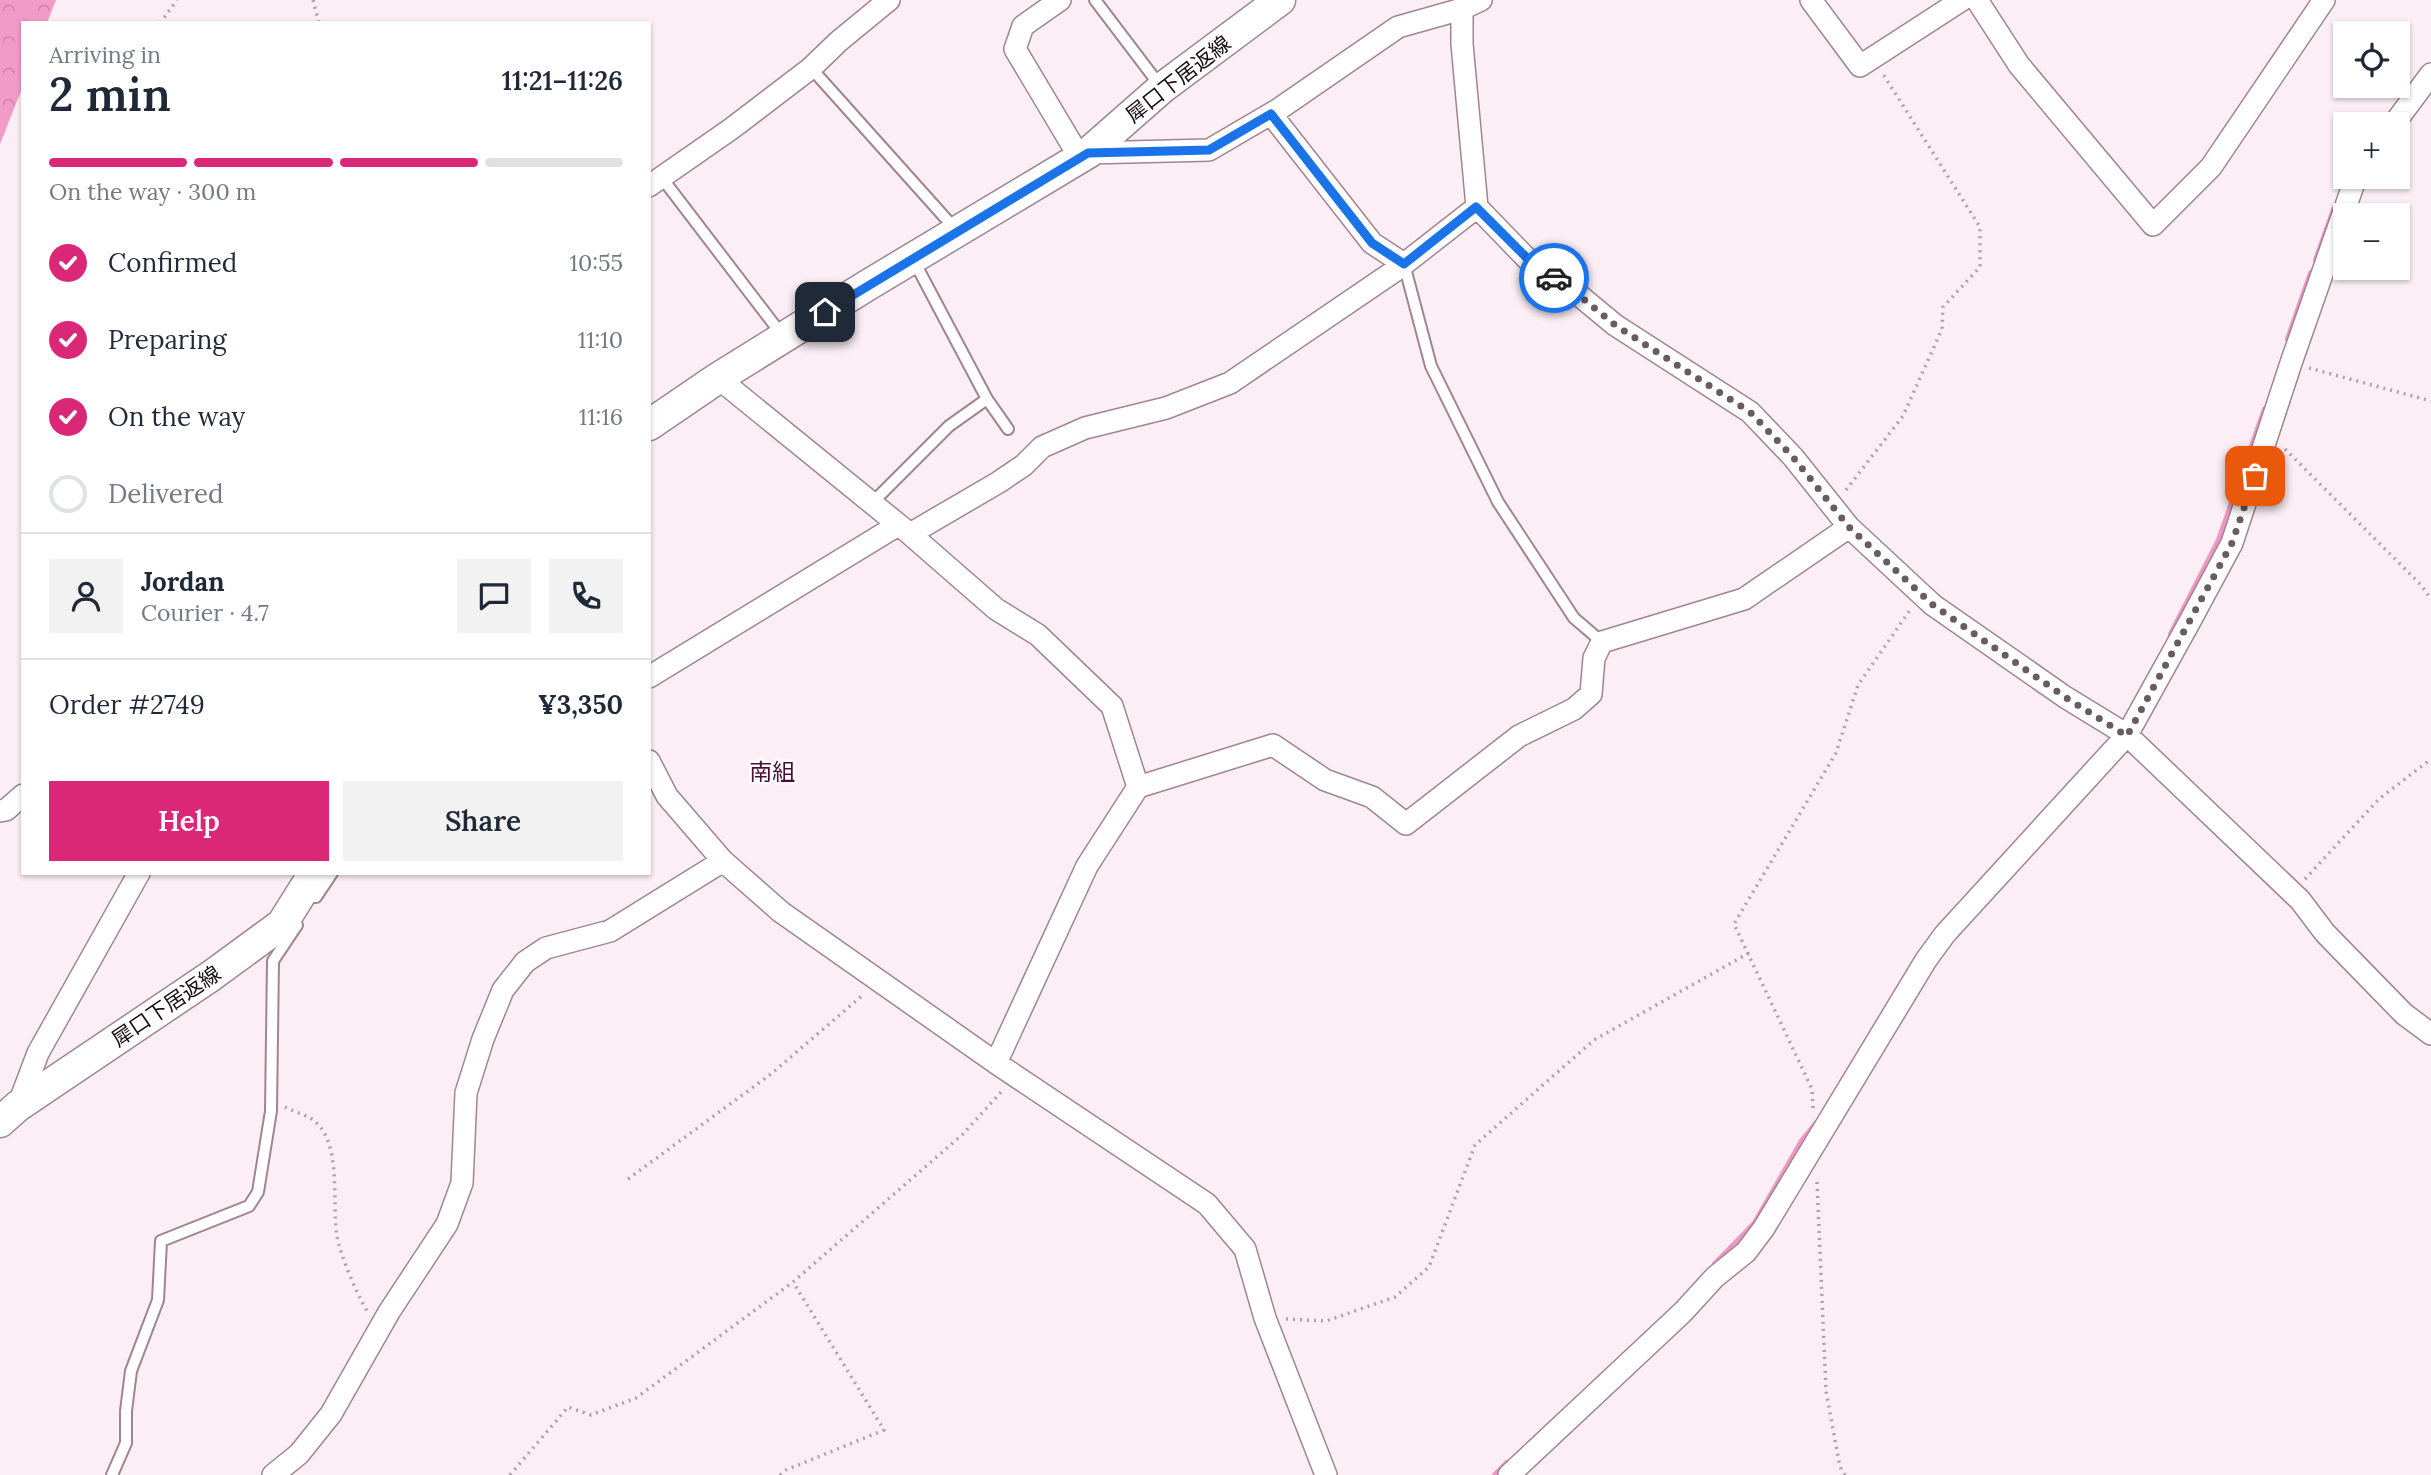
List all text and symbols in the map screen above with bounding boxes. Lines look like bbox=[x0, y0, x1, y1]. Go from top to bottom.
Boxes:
map controls bbox=[2333, 21, 2410, 280]
button: locate bbox=[2333, 21, 2410, 98]
street label: 犀口下居返線 bbox=[1120, 30, 1236, 128]
text: Arriving in bbox=[49, 40, 161, 69]
text: 11:21–11:26 bbox=[502, 64, 623, 97]
text: 2 min bbox=[49, 65, 171, 124]
button: + bbox=[2333, 112, 2410, 189]
text: On the way · 300 m bbox=[49, 177, 256, 206]
button: − bbox=[2333, 203, 2410, 280]
courier bbox=[1519, 243, 1589, 313]
icon: check bbox=[49, 244, 87, 282]
text: Confirmed bbox=[108, 246, 237, 279]
text: 10:55 bbox=[570, 248, 623, 277]
icon: car bbox=[1535, 259, 1573, 297]
pin bbox=[795, 282, 855, 342]
icon: home bbox=[806, 293, 844, 331]
icon: check bbox=[49, 321, 87, 359]
text: Preparing bbox=[108, 323, 227, 356]
text: 11:10 bbox=[578, 325, 623, 354]
icon: check bbox=[49, 398, 87, 436]
text: On the way bbox=[108, 400, 245, 433]
text: 11:16 bbox=[579, 402, 623, 431]
pin bbox=[2225, 446, 2285, 506]
icon: bag bbox=[2236, 457, 2274, 495]
text: Delivered bbox=[108, 477, 224, 510]
button: person bbox=[49, 559, 123, 633]
button: chat bbox=[457, 559, 531, 633]
button: phone bbox=[549, 559, 623, 633]
text: Jordan bbox=[141, 565, 225, 598]
text: Courier · 4.7 bbox=[141, 598, 269, 627]
text: Order #2749 bbox=[49, 688, 205, 721]
text: ¥3,350 bbox=[538, 688, 623, 721]
district label: 南組 bbox=[749, 757, 795, 786]
button: Help bbox=[49, 781, 329, 861]
button: Share bbox=[343, 781, 623, 861]
street label: 犀口下居返線 bbox=[106, 960, 226, 1052]

